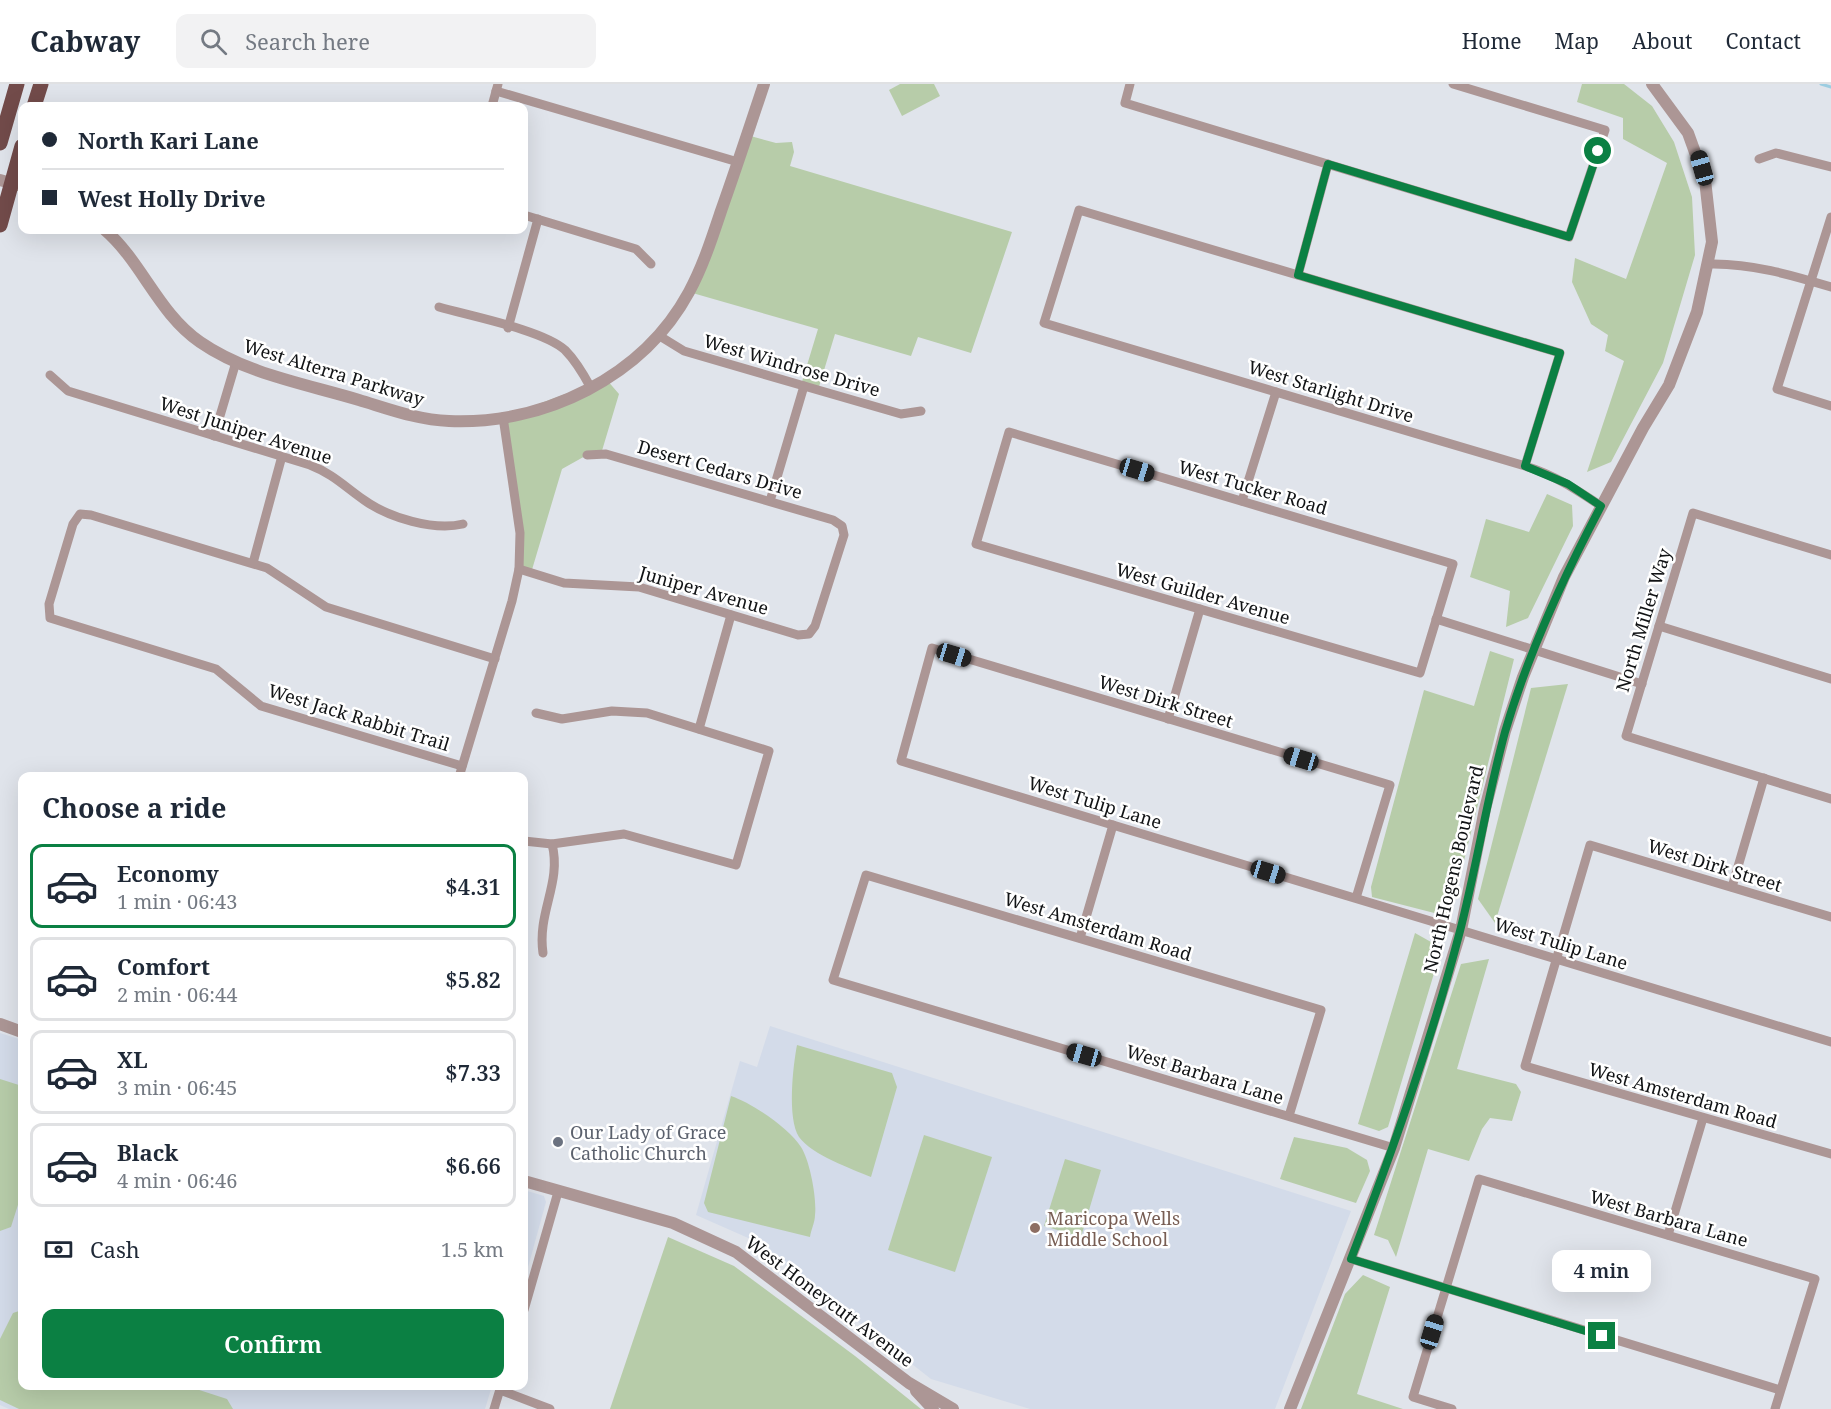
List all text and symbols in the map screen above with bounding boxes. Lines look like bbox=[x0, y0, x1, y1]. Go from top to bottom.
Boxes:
search box bbox=[176, 14, 596, 68]
text: Cabway bbox=[30, 22, 140, 60]
icon: search bbox=[197, 25, 230, 58]
text: Search here bbox=[245, 26, 370, 56]
text: Home bbox=[1462, 27, 1522, 55]
text: Map bbox=[1555, 27, 1599, 55]
text: About bbox=[1632, 27, 1693, 55]
text: Contact bbox=[1726, 27, 1801, 55]
text: North Kari Lane bbox=[78, 125, 259, 155]
route start bbox=[1584, 137, 1611, 164]
car bbox=[1688, 148, 1716, 188]
text: West Holly Drive bbox=[78, 183, 265, 213]
street label: West Windrose Drive bbox=[701, 328, 883, 402]
street label: West Alterra Parkway bbox=[241, 333, 428, 411]
street label: West Starlight Drive bbox=[1245, 354, 1417, 428]
street label: West Juniper Avenue bbox=[157, 391, 335, 469]
street label: Desert Cedars Drive bbox=[635, 434, 805, 504]
street label: West Tucker Road bbox=[1176, 454, 1330, 520]
car bbox=[1117, 456, 1157, 484]
street label: North Miller Way bbox=[1610, 544, 1677, 695]
street label: West Guilder Avenue bbox=[1113, 557, 1293, 629]
street label: Juniper Avenue bbox=[636, 560, 771, 620]
car bbox=[934, 641, 974, 669]
street label: West Dirk Street bbox=[1096, 669, 1236, 733]
street label: West Jack Rabbit Trail bbox=[265, 678, 453, 756]
car bbox=[1281, 745, 1321, 773]
street label: North Hogens Boulevard bbox=[1417, 763, 1489, 975]
street label: West Tulip Lane bbox=[1025, 770, 1165, 834]
text: Choose a ride bbox=[42, 789, 227, 826]
street label: West Dirk Street bbox=[1645, 833, 1785, 897]
text: Economy bbox=[117, 858, 219, 888]
car bbox=[1248, 858, 1288, 886]
icon: car bbox=[45, 859, 99, 913]
text: $4.31 bbox=[445, 871, 501, 901]
street label: West Amsterdam Road bbox=[1001, 886, 1195, 966]
text: 1 min · 06:43 bbox=[117, 888, 237, 915]
street label: West Tulip Lane bbox=[1491, 911, 1631, 975]
text: Comfort bbox=[117, 951, 210, 981]
icon: car bbox=[45, 952, 99, 1006]
text: $5.82 bbox=[445, 964, 501, 994]
text: 2 min · 06:44 bbox=[117, 981, 237, 1008]
street label: West Barbara Lane bbox=[1123, 1039, 1287, 1109]
car bbox=[1064, 1041, 1104, 1069]
text: XL bbox=[117, 1044, 148, 1074]
icon: car bbox=[45, 1045, 99, 1099]
text: $7.33 bbox=[445, 1057, 501, 1087]
street label: West Amsterdam Road bbox=[1586, 1057, 1780, 1133]
text: 3 min · 06:45 bbox=[117, 1074, 237, 1101]
place label: Our Lady of Grace Catholic Church bbox=[570, 1120, 727, 1165]
marker: Our Lady of Grace Catholic Church bbox=[551, 1135, 565, 1149]
text: Black bbox=[117, 1137, 178, 1167]
icon: car bbox=[45, 1138, 99, 1192]
text: $6.66 bbox=[445, 1150, 501, 1180]
text: 4 min · 06:46 bbox=[117, 1167, 237, 1194]
street label: West Barbara Lane bbox=[1587, 1184, 1751, 1252]
place label: Maricopa Wells Middle School bbox=[1047, 1206, 1180, 1251]
marker: Maricopa Wells Middle School bbox=[1028, 1221, 1042, 1235]
street label: West Honeycutt Avenue bbox=[741, 1230, 919, 1372]
icon: cash bbox=[42, 1233, 75, 1266]
text: Cash bbox=[90, 1234, 140, 1264]
text: 1.5 km bbox=[441, 1236, 504, 1263]
callout: 4 min bbox=[1552, 1249, 1652, 1291]
text: 4 min bbox=[1574, 1257, 1629, 1284]
button: Confirm bbox=[42, 1309, 504, 1378]
car bbox=[1418, 1312, 1446, 1352]
route end bbox=[1588, 1322, 1615, 1349]

